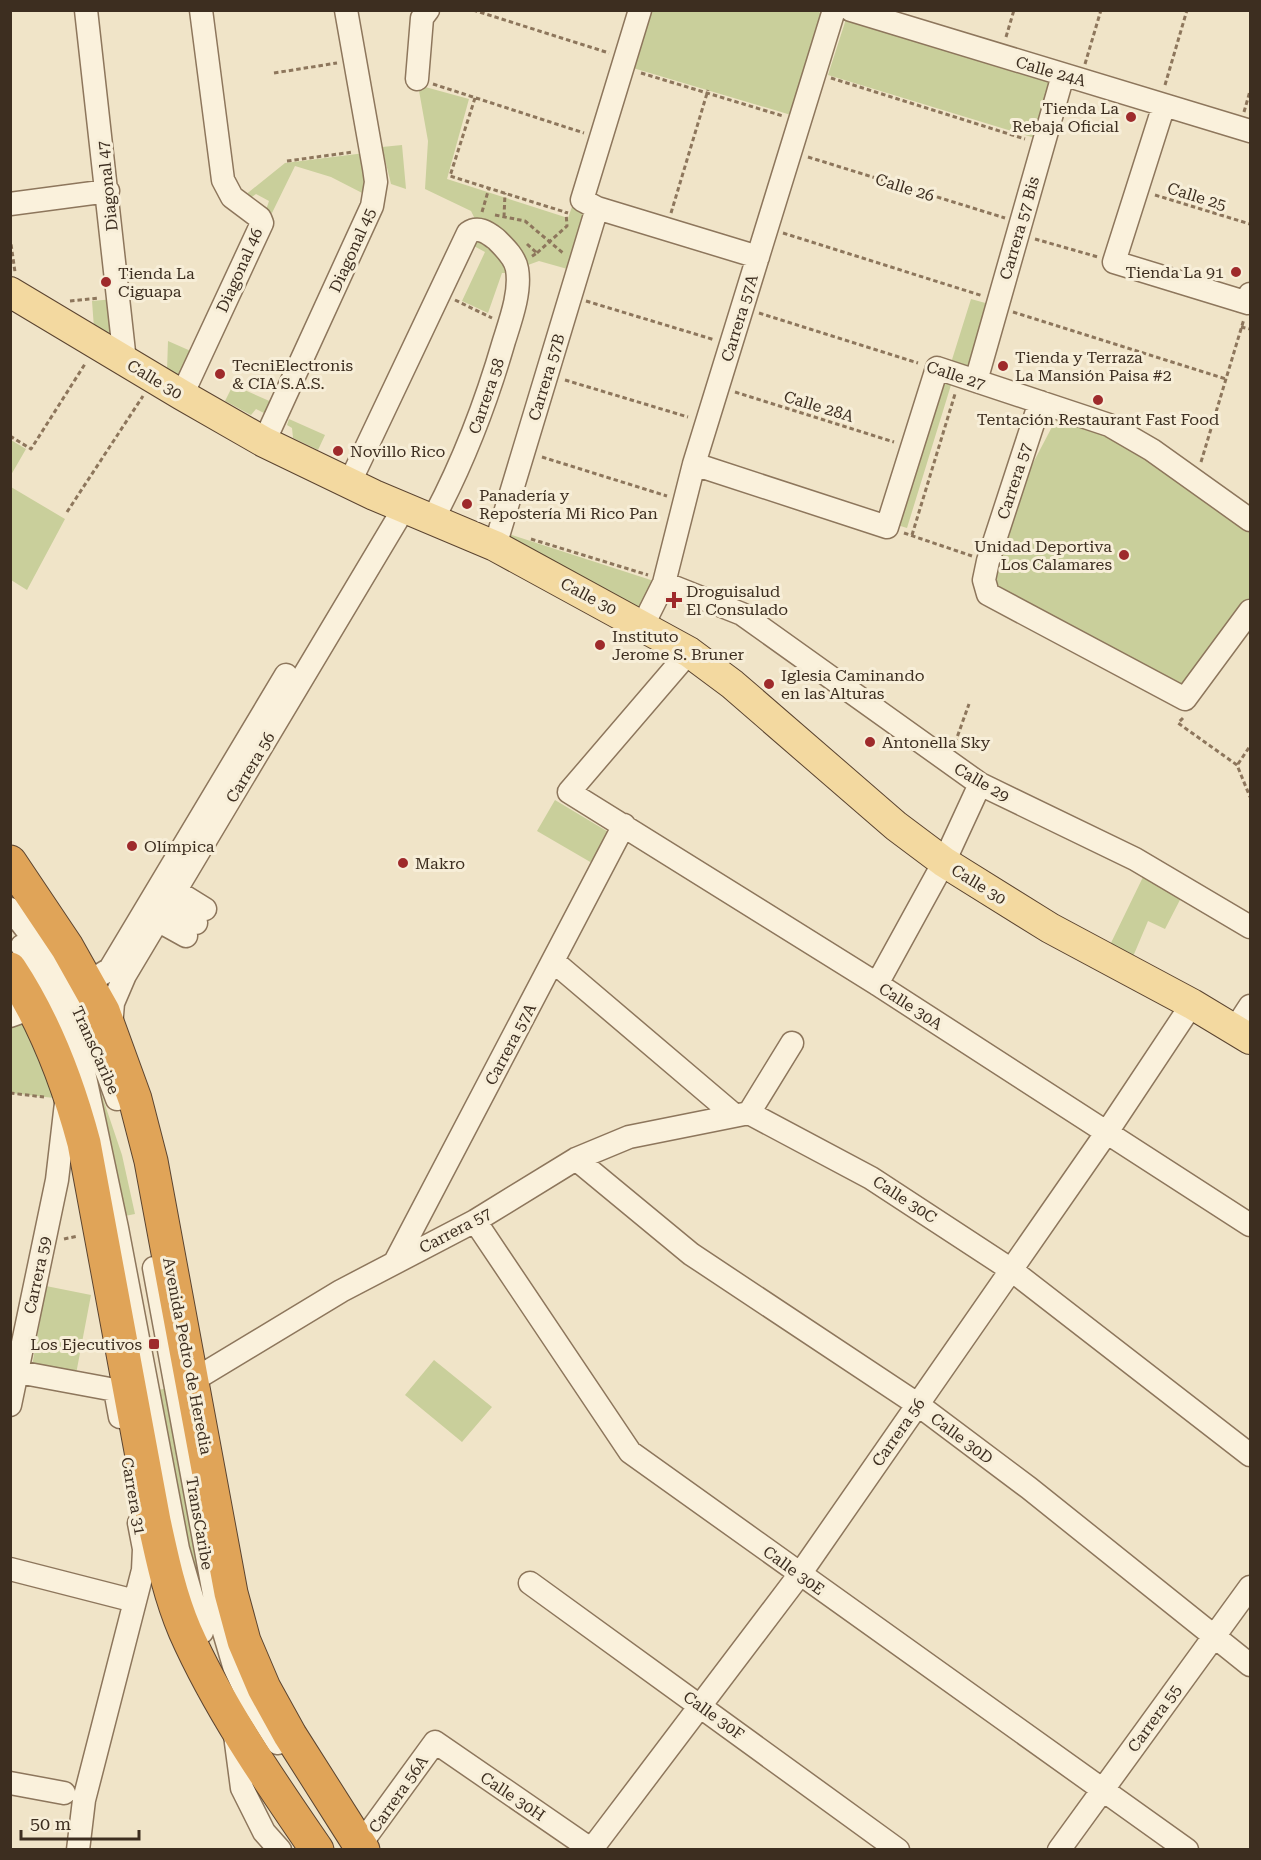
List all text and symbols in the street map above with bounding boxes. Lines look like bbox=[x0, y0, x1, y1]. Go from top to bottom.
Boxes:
street label: Calle 24A bbox=[1014, 52, 1089, 91]
place label: Tienda La Rebaja Oficial bbox=[1012, 99, 1119, 136]
marker: Tienda La Rebaja Oficial bbox=[1124, 110, 1138, 124]
street label: Diagonal 47 bbox=[93, 140, 122, 232]
street label: Calle 26 bbox=[873, 170, 937, 205]
street label: Carrera 57 Bis bbox=[996, 174, 1043, 282]
street label: Calle 25 bbox=[1165, 179, 1229, 214]
street label: Diagonal 45 bbox=[325, 205, 380, 295]
street label: Diagonal 46 bbox=[212, 225, 267, 315]
place label: Tienda La 91 bbox=[1125, 263, 1224, 282]
place label: Tienda La Ciguapa bbox=[118, 264, 195, 301]
marker: Tienda La 91 bbox=[1229, 265, 1243, 279]
street label: Carrera 57A bbox=[717, 271, 762, 364]
marker: Tienda La Ciguapa bbox=[99, 275, 113, 289]
street label: Carrera 57B bbox=[524, 331, 569, 423]
place label: Tienda y Terraza La Mansión Paisa #2 bbox=[1015, 348, 1172, 385]
street label: Calle 30 bbox=[124, 356, 186, 403]
place label: TecniElectronis & CIA S.A.S. bbox=[232, 356, 354, 393]
street label: Carrera 58 bbox=[465, 356, 508, 437]
street label: Calle 27 bbox=[924, 357, 988, 394]
marker: Tienda y Terraza La Mansión Paisa #2 bbox=[996, 359, 1010, 373]
marker: TecniElectronis & CIA S.A.S. bbox=[213, 367, 227, 381]
street label: Calle 28A bbox=[782, 387, 857, 426]
marker: Tentación Restaurant Fast Food bbox=[1091, 393, 1105, 407]
place label: Tentación Restaurant Fast Food bbox=[977, 410, 1219, 429]
street label: Carrera 57 bbox=[993, 441, 1036, 522]
place label: Novillo Rico bbox=[350, 442, 445, 461]
marker: Novillo Rico bbox=[331, 444, 345, 458]
place label: Panadería y Repostería Mi Rico Pan bbox=[479, 486, 658, 523]
marker: Panadería y Repostería Mi Rico Pan bbox=[460, 497, 474, 511]
place label: Unidad Deportiva Los Calamares bbox=[974, 537, 1112, 574]
marker: Unidad Deportiva Los Calamares bbox=[1117, 548, 1131, 562]
street label: Calle 30 bbox=[557, 574, 620, 619]
place label: Droguisalud El Consulado bbox=[686, 582, 788, 619]
marker: Droguisalud El Consulado bbox=[667, 593, 681, 607]
place label: Instituto Jerome S. Bruner bbox=[612, 627, 744, 664]
marker: Instituto Jerome S. Bruner bbox=[593, 638, 607, 652]
place label: Iglesia Caminando en las Alturas bbox=[781, 666, 925, 703]
marker: Iglesia Caminando en las Alturas bbox=[762, 677, 776, 691]
street label: Carrera 56 bbox=[222, 728, 279, 806]
place label: Antonella Sky bbox=[882, 733, 991, 752]
marker: Antonella Sky bbox=[863, 735, 877, 749]
street label: Calle 29 bbox=[951, 759, 1013, 806]
place label: Olímpica bbox=[144, 837, 215, 856]
marker: Olímpica bbox=[125, 839, 139, 853]
place label: Makro bbox=[415, 854, 465, 873]
marker: Makro bbox=[396, 856, 410, 870]
street label: Calle 30 bbox=[948, 860, 1010, 909]
street label: Calle 30A bbox=[875, 979, 947, 1034]
street label: Carrera 57A bbox=[481, 999, 540, 1089]
street label: TransCaribe bbox=[68, 1003, 124, 1097]
street label: Calle 30C bbox=[869, 1172, 940, 1227]
street label: Carrera 57 bbox=[416, 1203, 495, 1257]
street label: Carrera 59 bbox=[20, 1234, 55, 1316]
street label: Avenida Pedro de Heredia bbox=[159, 1256, 216, 1457]
place label: Los Ejecutivos bbox=[30, 1335, 142, 1354]
marker: Los Ejecutivos bbox=[147, 1337, 161, 1351]
street label: Carrera 56 bbox=[868, 1394, 929, 1470]
street label: Calle 30D bbox=[927, 1409, 997, 1468]
street label: Carrera 31 bbox=[117, 1456, 150, 1537]
street label: TransCaribe bbox=[182, 1475, 217, 1571]
street label: Calle 30E bbox=[759, 1542, 828, 1599]
street label: Carrera 55 bbox=[1124, 1681, 1185, 1756]
street label: Calle 30F bbox=[680, 1687, 748, 1744]
street label: Carrera 56A bbox=[365, 1751, 433, 1837]
street label: Calle 30H bbox=[477, 1768, 549, 1825]
scale bar bbox=[21, 1803, 140, 1841]
text: 50 m bbox=[30, 1813, 71, 1834]

